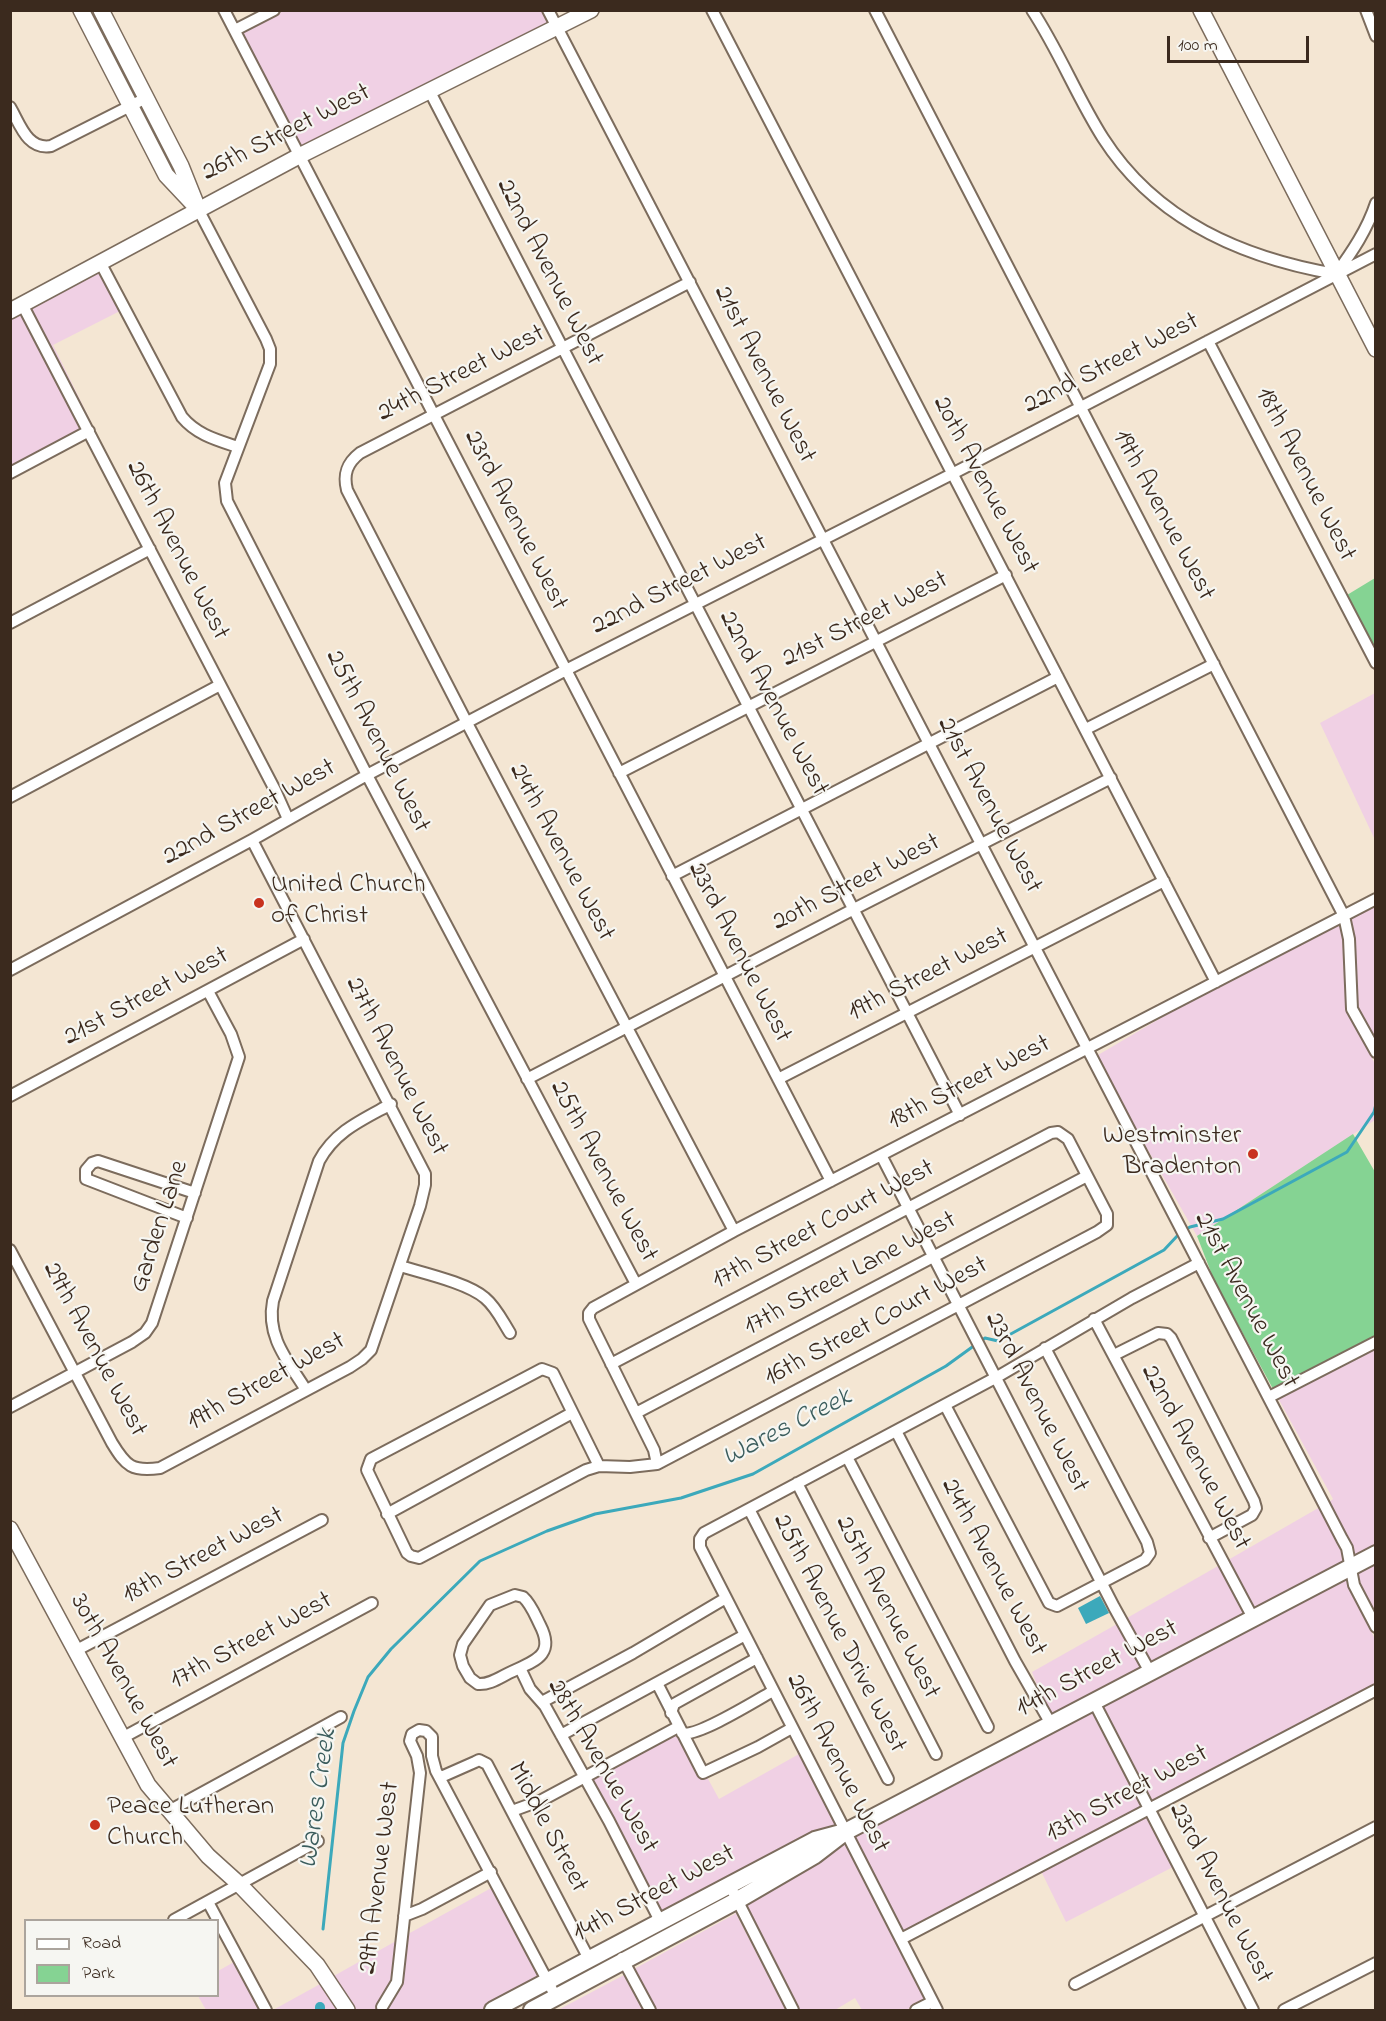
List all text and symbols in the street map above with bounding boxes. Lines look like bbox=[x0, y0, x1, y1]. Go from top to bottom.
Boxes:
scale bar bbox=[1170, 24, 1312, 62]
text: 100 m bbox=[1178, 33, 1218, 59]
street label: 26th Street West bbox=[197, 78, 377, 190]
street label: 22nd Avenue West bbox=[487, 174, 609, 372]
street label: 21st Avenue West bbox=[704, 281, 822, 469]
street label: 22nd Street West bbox=[1019, 307, 1205, 423]
street label: 24th Street West bbox=[373, 319, 551, 431]
street label: 18th Avenue West bbox=[1246, 383, 1362, 567]
street label: 20th Avenue West bbox=[923, 391, 1045, 581]
street label: 23rd Avenue West bbox=[455, 425, 573, 617]
street label: 19th Avenue West bbox=[1103, 425, 1221, 607]
street label: 26th Avenue West bbox=[117, 456, 235, 646]
street label: 22nd Street West bbox=[587, 528, 773, 644]
street label: 21st Street West bbox=[777, 565, 955, 677]
street label: 22nd Avenue West bbox=[709, 606, 835, 802]
street label: 25th Avenue West bbox=[316, 645, 436, 839]
street label: 21st Avenue West bbox=[928, 712, 1048, 900]
street label: 22nd Street West bbox=[158, 753, 342, 875]
street label: 24th Avenue West bbox=[500, 759, 620, 947]
street label: 20th Street West bbox=[768, 828, 946, 940]
street label: 23rd Avenue West bbox=[679, 857, 797, 1049]
place label: United Church of Christ bbox=[271, 871, 426, 934]
marker: United Church of Christ bbox=[252, 896, 266, 910]
street label: 19th Street West bbox=[843, 922, 1015, 1030]
street label: 21st Street West bbox=[59, 941, 235, 1055]
street label: 27th Avenue West bbox=[336, 972, 454, 1162]
street label: 18th Street West bbox=[883, 1029, 1057, 1139]
street label: 25th Avenue West bbox=[541, 1076, 663, 1268]
place label: Westminster Bradenton bbox=[1103, 1122, 1241, 1185]
marker: Westminster Bradenton bbox=[1246, 1147, 1260, 1161]
street label: 17th Street Court West bbox=[707, 1154, 941, 1298]
street label: Garden Lane bbox=[124, 1157, 198, 1297]
street label: 17th Street Lane West bbox=[739, 1205, 963, 1345]
street label: 21st Avenue West bbox=[1185, 1207, 1305, 1395]
street label: 16th Street Court West bbox=[760, 1250, 994, 1396]
street label: 29th Avenue West bbox=[33, 1257, 153, 1443]
street label: 23rd Avenue West bbox=[976, 1307, 1094, 1499]
street label: 19th Street West bbox=[182, 1326, 352, 1440]
street label: 22nd Avenue West bbox=[1131, 1360, 1257, 1556]
water label: Wares Creek bbox=[718, 1382, 858, 1476]
street label: 24th Avenue West bbox=[932, 1474, 1052, 1662]
street label: 18th Street West bbox=[118, 1501, 290, 1613]
street label: 25th Avenue Drive West bbox=[764, 1509, 912, 1759]
street label: 25th Avenue West bbox=[826, 1511, 946, 1705]
street label: 17th Street West bbox=[165, 1586, 339, 1698]
street label: 30th Avenue West bbox=[61, 1589, 183, 1775]
street label: 14th Street West bbox=[1011, 1614, 1185, 1726]
street label: 26th Avenue West bbox=[777, 1669, 895, 1859]
street label: 28th Avenue West bbox=[538, 1674, 664, 1860]
water label: Wares Creek bbox=[294, 1727, 346, 1871]
street label: 13th Street West bbox=[1041, 1739, 1215, 1851]
street label: Middle Street bbox=[498, 1757, 594, 1899]
street label: 29th Avenue West bbox=[353, 1780, 409, 1976]
place label: Peace Lutheran Church bbox=[107, 1793, 274, 1856]
street label: 23rd Avenue West bbox=[1160, 1798, 1278, 1990]
marker: Peace Lutheran Church bbox=[88, 1818, 102, 1832]
street label: 14th Street West bbox=[568, 1839, 742, 1951]
legend bbox=[24, 1919, 219, 1997]
text: Road bbox=[82, 1931, 121, 1957]
text: Park bbox=[82, 1961, 115, 1987]

